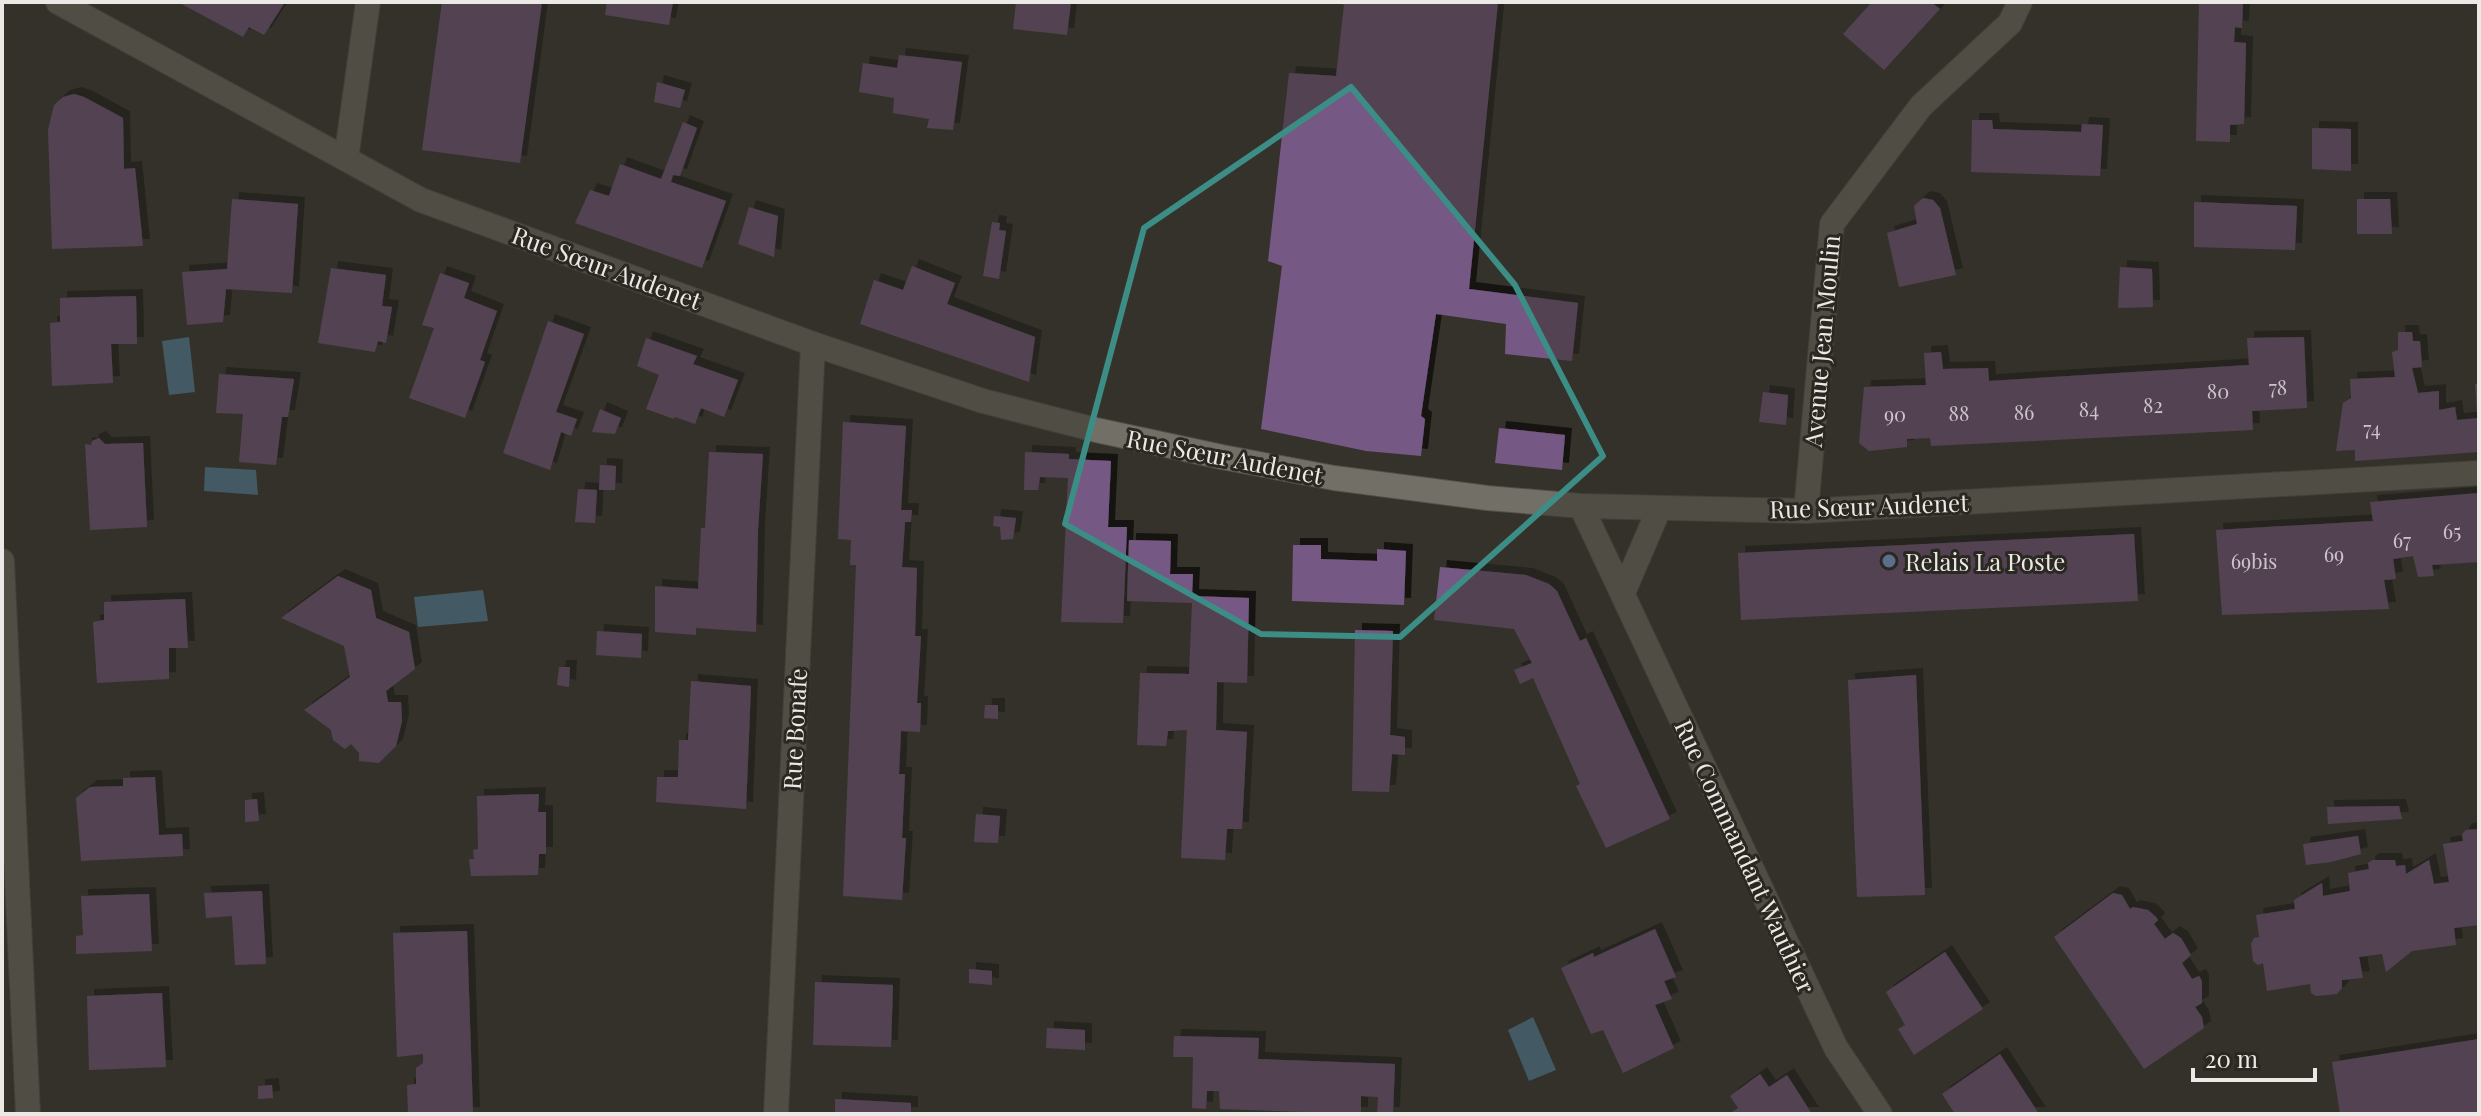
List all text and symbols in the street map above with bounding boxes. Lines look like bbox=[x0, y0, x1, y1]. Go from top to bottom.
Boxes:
street label: Rue Sœur Audenet bbox=[508, 218, 707, 316]
street label: Avenue Jean Moulin bbox=[1796, 234, 1846, 449]
house number: 78 bbox=[2269, 373, 2287, 400]
house number: 80 bbox=[2207, 377, 2229, 404]
house number: 82 bbox=[2143, 391, 2163, 418]
house number: 84 bbox=[2079, 395, 2099, 422]
house number: 86 bbox=[2014, 398, 2034, 425]
house number: 88 bbox=[1949, 399, 1969, 426]
house number: 90 bbox=[1884, 400, 1906, 427]
house number: 74 bbox=[2363, 414, 2381, 441]
street label: Rue Sœur Audenet bbox=[1124, 421, 1326, 491]
street label: Rue Sœur Audenet bbox=[1769, 486, 1970, 524]
house number: 65 bbox=[2443, 517, 2461, 544]
house number: 67 bbox=[2393, 526, 2411, 553]
house number: 69 bbox=[2324, 540, 2344, 567]
place label: Relais La Poste bbox=[1905, 545, 2065, 577]
house number: 69bis bbox=[2231, 547, 2277, 574]
marker: Relais La Poste bbox=[1880, 552, 1898, 570]
street label: Rue Bonafe bbox=[775, 667, 813, 791]
street label: Rue Commandant Wauthier bbox=[1668, 714, 1824, 998]
scale bar bbox=[2193, 1032, 2315, 1082]
text: 20 m bbox=[2205, 1042, 2258, 1074]

